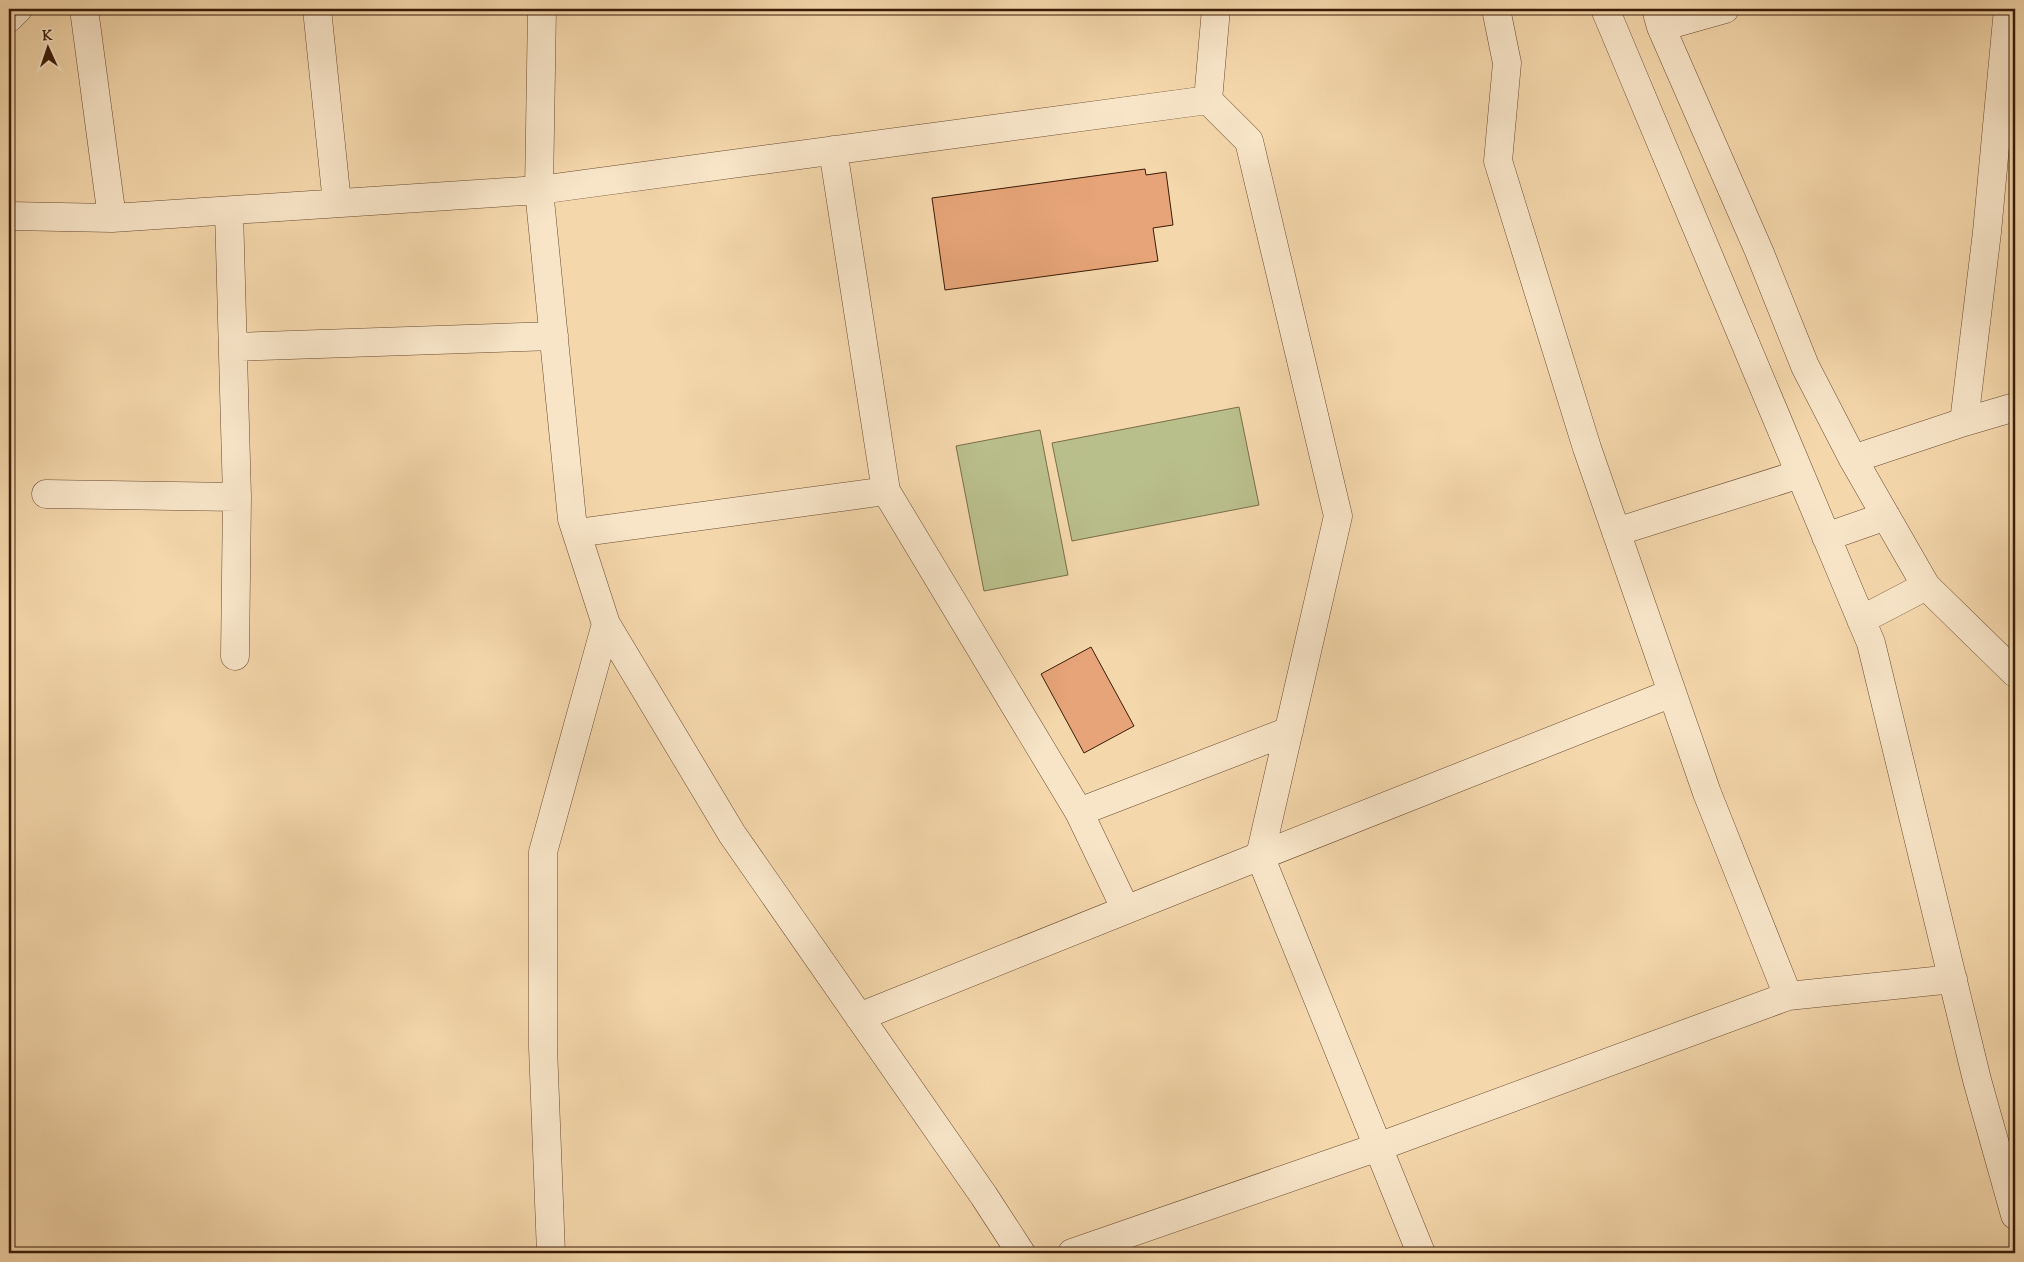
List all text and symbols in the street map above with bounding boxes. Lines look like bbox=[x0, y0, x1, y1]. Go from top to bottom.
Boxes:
north arrow bbox=[22, 22, 72, 72]
text: K bbox=[42, 27, 54, 47]

